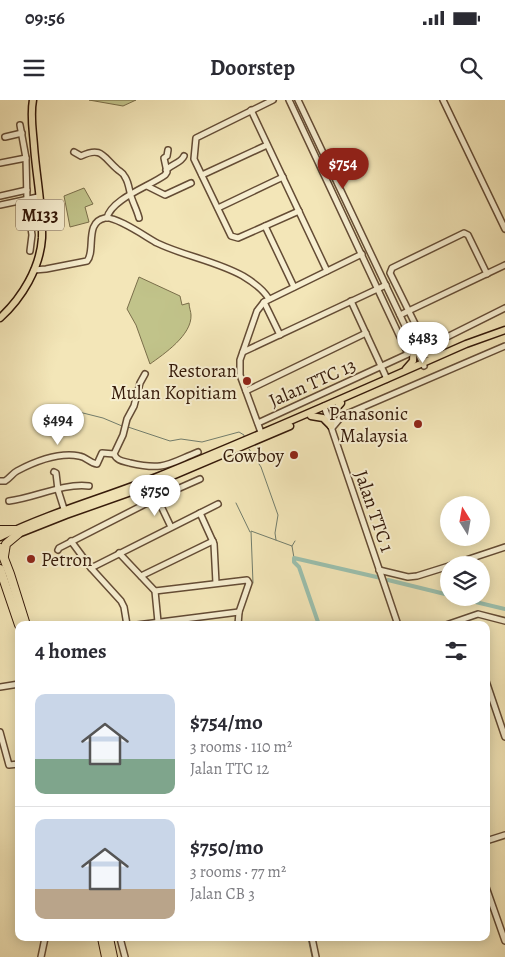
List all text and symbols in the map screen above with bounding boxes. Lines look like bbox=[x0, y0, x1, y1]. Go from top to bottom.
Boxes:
text: 09:56 bbox=[25, 5, 65, 31]
text: Doorstep bbox=[210, 53, 295, 83]
icon: menu bbox=[20, 54, 48, 82]
icon: search bbox=[457, 54, 485, 82]
pin: $754 bbox=[313, 148, 373, 190]
text: $754 bbox=[329, 153, 357, 175]
road number: M133 bbox=[16, 200, 64, 230]
pin: $483 bbox=[393, 322, 453, 364]
text: $483 bbox=[408, 327, 438, 349]
street label: Jalan TTC 13 bbox=[265, 352, 360, 414]
place label: Restoran Mulan Kopitiam bbox=[111, 358, 237, 406]
marker: Restoran Mulan Kopitiam bbox=[241, 375, 253, 387]
place label: Panasonic Malaysia bbox=[329, 401, 408, 449]
pin: $494 bbox=[28, 404, 88, 446]
text: $494 bbox=[43, 409, 73, 431]
marker: Panasonic Malaysia bbox=[412, 418, 424, 430]
place label: Cowboy bbox=[223, 443, 285, 469]
marker: Cowboy bbox=[288, 449, 300, 461]
street label: Jalan TTC 1 bbox=[348, 467, 400, 556]
pin: $750 bbox=[125, 474, 185, 517]
text: $750 bbox=[140, 480, 170, 502]
north arrow bbox=[440, 496, 490, 546]
map controls bbox=[440, 496, 490, 606]
place label: Petron bbox=[41, 547, 92, 573]
marker: Petron bbox=[25, 553, 37, 565]
button: layers bbox=[440, 556, 490, 606]
text: 4 homes bbox=[35, 637, 107, 665]
icon: filters bbox=[442, 637, 470, 665]
text: $754/mo bbox=[190, 708, 263, 736]
icon: home bbox=[75, 714, 135, 774]
text: 3 rooms · 110 m² bbox=[190, 736, 292, 758]
text: Jalan TTC 12 bbox=[190, 758, 269, 780]
text: $750/mo bbox=[190, 833, 264, 861]
icon: home bbox=[75, 839, 135, 899]
text: 3 rooms · 77 m² bbox=[190, 861, 286, 883]
text: Jalan CB 3 bbox=[190, 883, 255, 905]

